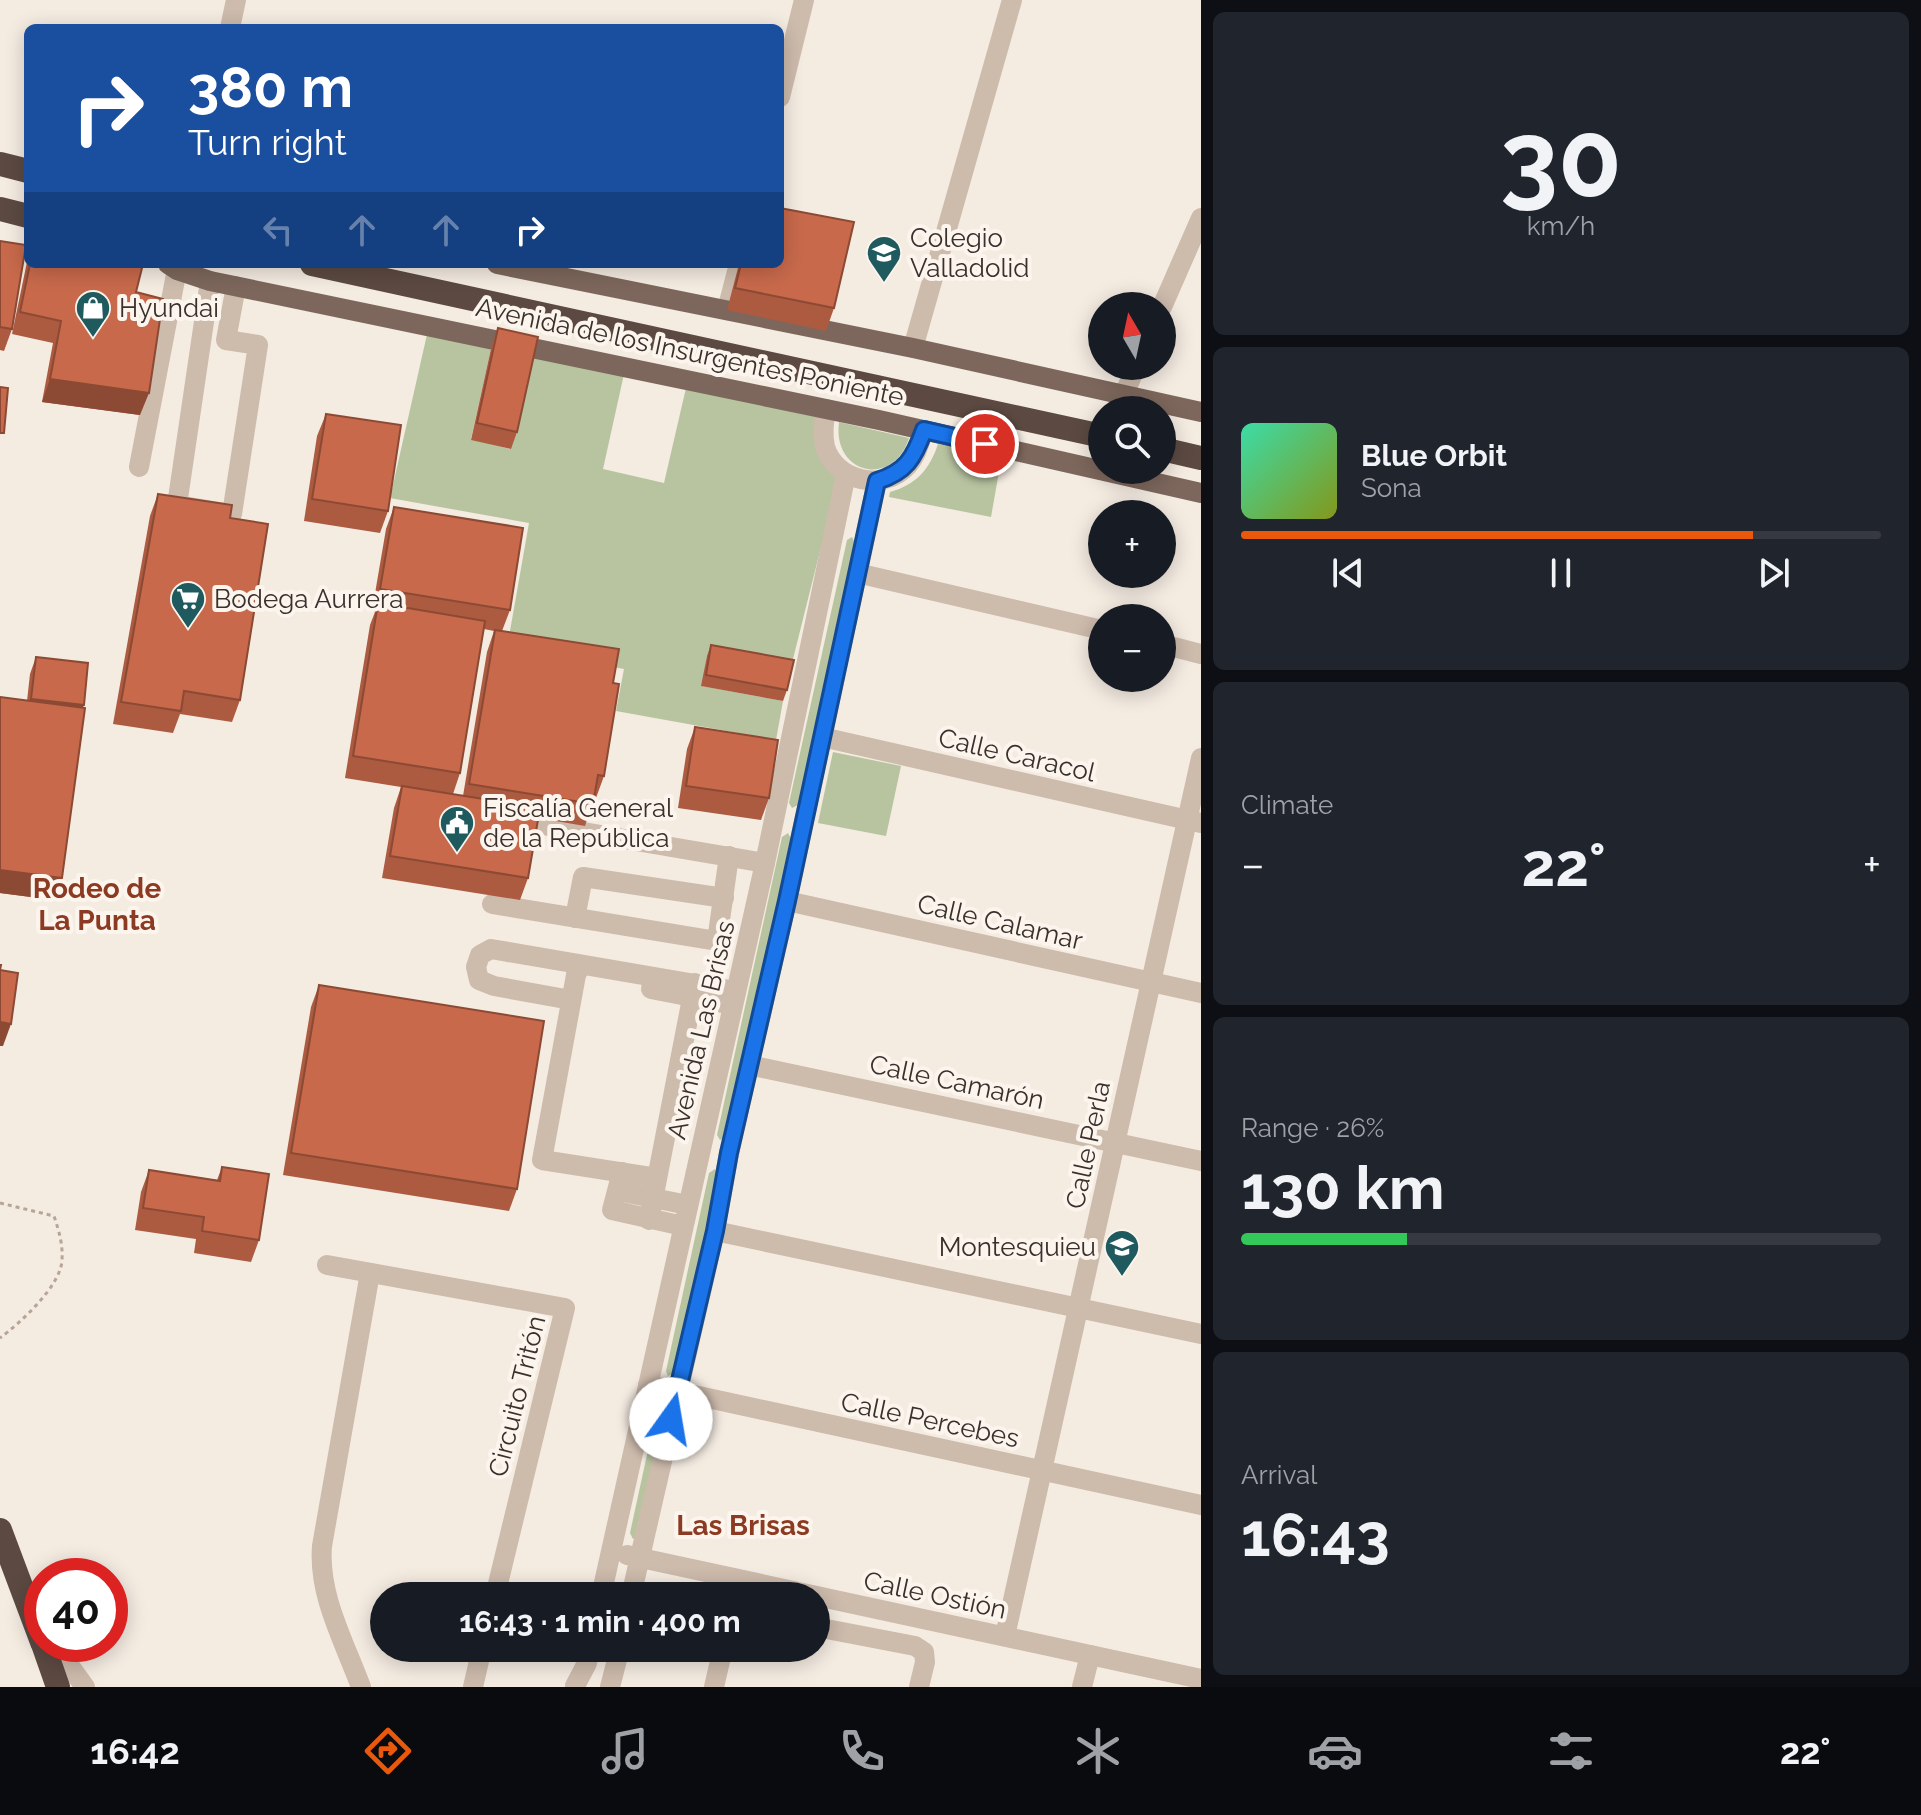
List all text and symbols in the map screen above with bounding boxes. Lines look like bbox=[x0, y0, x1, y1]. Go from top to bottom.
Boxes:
text: 380 m bbox=[188, 54, 353, 120]
icon: right bbox=[56, 56, 160, 160]
text: 30 bbox=[1500, 98, 1622, 220]
text: Turn right bbox=[188, 121, 347, 163]
icon: left bbox=[256, 208, 300, 252]
icon: ahead bbox=[340, 208, 384, 252]
icon: ahead bbox=[424, 208, 468, 252]
icon: right bbox=[508, 208, 552, 252]
text: km/h bbox=[1527, 211, 1595, 241]
place label: Colegio Valladolid bbox=[910, 223, 1029, 283]
school or university icon: Colegio Valladolid bbox=[865, 234, 903, 284]
shop icon: Hyundai bbox=[74, 289, 112, 339]
street label: Avenida de los Insurgentes Poniente bbox=[473, 292, 907, 412]
north arrow bbox=[1088, 292, 1176, 380]
map controls bbox=[1088, 292, 1176, 692]
place label: Hyundai bbox=[119, 293, 219, 323]
button: search bbox=[1088, 396, 1176, 484]
pin bbox=[951, 410, 1019, 478]
icon: arrive bbox=[963, 422, 1007, 466]
text: Blue Orbit bbox=[1361, 438, 1507, 473]
text: Sona bbox=[1361, 473, 1422, 503]
button: + bbox=[1088, 500, 1176, 588]
icon: previous bbox=[1326, 551, 1370, 595]
icon: pause bbox=[1539, 551, 1583, 595]
icon: next bbox=[1752, 551, 1796, 595]
supermarket icon: Bodega Aurrera bbox=[169, 580, 207, 630]
place label: Bodega Aurrera bbox=[214, 584, 403, 614]
button: − bbox=[1088, 604, 1176, 692]
street label: Calle Caracol bbox=[936, 722, 1099, 788]
text: Climate bbox=[1241, 790, 1333, 820]
place label: Fiscalía General de la República bbox=[483, 793, 674, 853]
public building icon: Fiscalía General de la República bbox=[438, 804, 476, 854]
text: 22° bbox=[1522, 830, 1606, 900]
text: − bbox=[1241, 839, 1265, 890]
text: + bbox=[1863, 839, 1881, 890]
district label: Rodeo de La Punta bbox=[33, 872, 161, 937]
street label: Calle Calamar bbox=[915, 888, 1085, 956]
street label: Avenida Las Brisas bbox=[661, 918, 741, 1142]
street label: Calle Camarón bbox=[867, 1049, 1047, 1115]
street label: Calle Perla bbox=[1060, 1079, 1116, 1211]
text: Range · 26% bbox=[1241, 1113, 1384, 1143]
text: 130 km bbox=[1241, 1153, 1445, 1223]
school or university icon: Montesquieu bbox=[1103, 1228, 1141, 1278]
place label: Montesquieu bbox=[939, 1232, 1096, 1262]
street label: Circuito Tritón bbox=[483, 1312, 551, 1480]
position arrow bbox=[629, 1377, 713, 1461]
street label: Calle Percebes bbox=[838, 1386, 1022, 1454]
text: Arrival bbox=[1241, 1460, 1317, 1490]
text: 16:43 bbox=[1241, 1500, 1390, 1570]
district label: Las Brisas bbox=[676, 1509, 810, 1542]
speed limit sign: 40 bbox=[24, 1558, 128, 1662]
street label: Calle Ostión bbox=[861, 1565, 1009, 1625]
text: 16:43 · 1 min · 400 m bbox=[459, 1604, 741, 1639]
icon: directions bbox=[360, 1723, 416, 1779]
icon: music bbox=[597, 1723, 653, 1779]
icon: phone bbox=[834, 1723, 890, 1779]
icon: climate bbox=[1070, 1723, 1126, 1779]
icon: car bbox=[1307, 1723, 1363, 1779]
icon: filters bbox=[1543, 1723, 1599, 1779]
text: 16:42 bbox=[90, 1730, 180, 1772]
text: 22° bbox=[1780, 1730, 1831, 1772]

